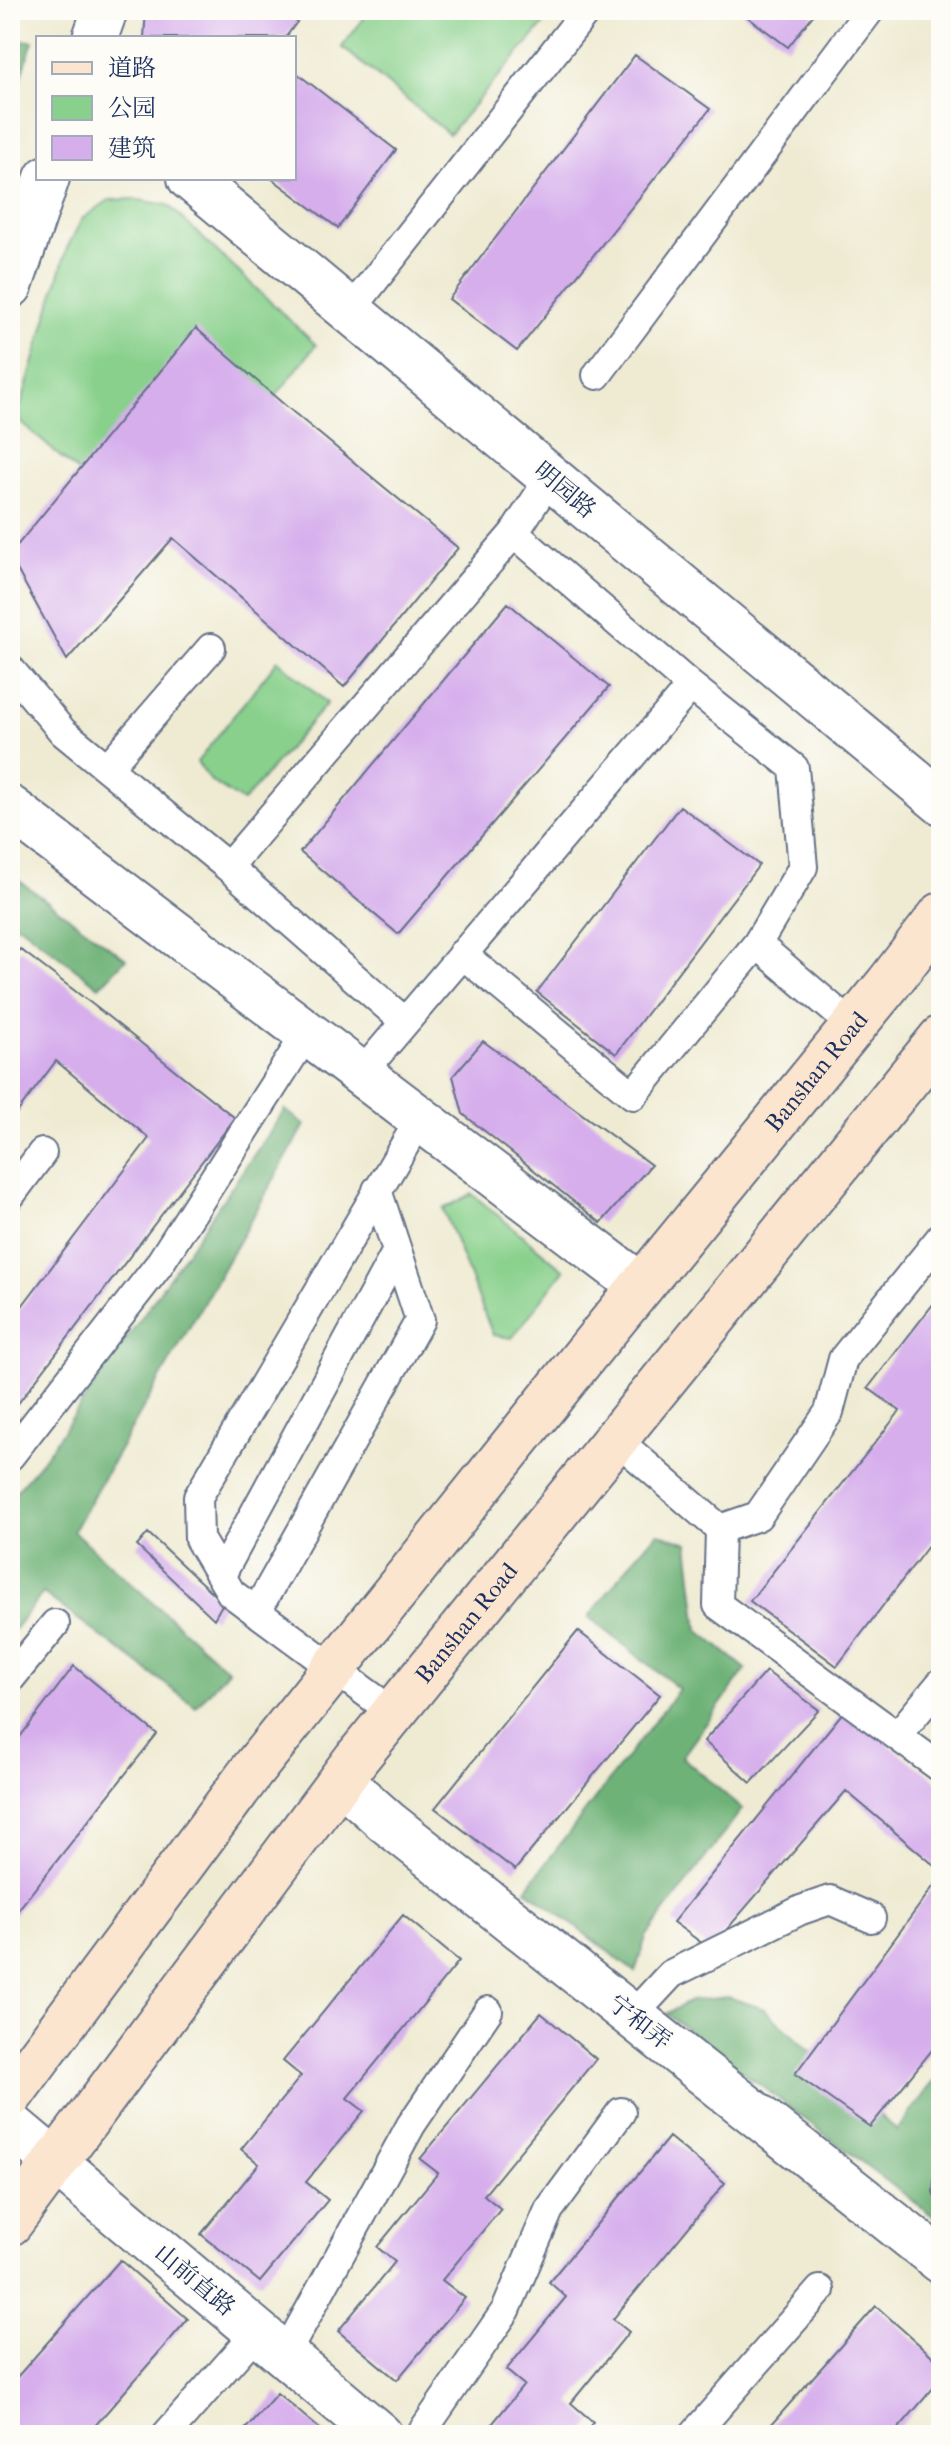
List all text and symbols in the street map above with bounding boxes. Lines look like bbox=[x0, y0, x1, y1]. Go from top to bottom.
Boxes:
legend bbox=[36, 36, 296, 180]
text: 道路 bbox=[108, 54, 156, 82]
text: 公园 bbox=[108, 94, 156, 122]
text: 建筑 bbox=[108, 134, 156, 162]
street label: 明园路 bbox=[528, 456, 602, 524]
street label: Banshan Road bbox=[759, 1005, 874, 1137]
street label: Banshan Road bbox=[409, 1557, 524, 1689]
street label: 宁和弄 bbox=[603, 1989, 677, 2055]
street label: 山前直路 bbox=[149, 2238, 241, 2322]

